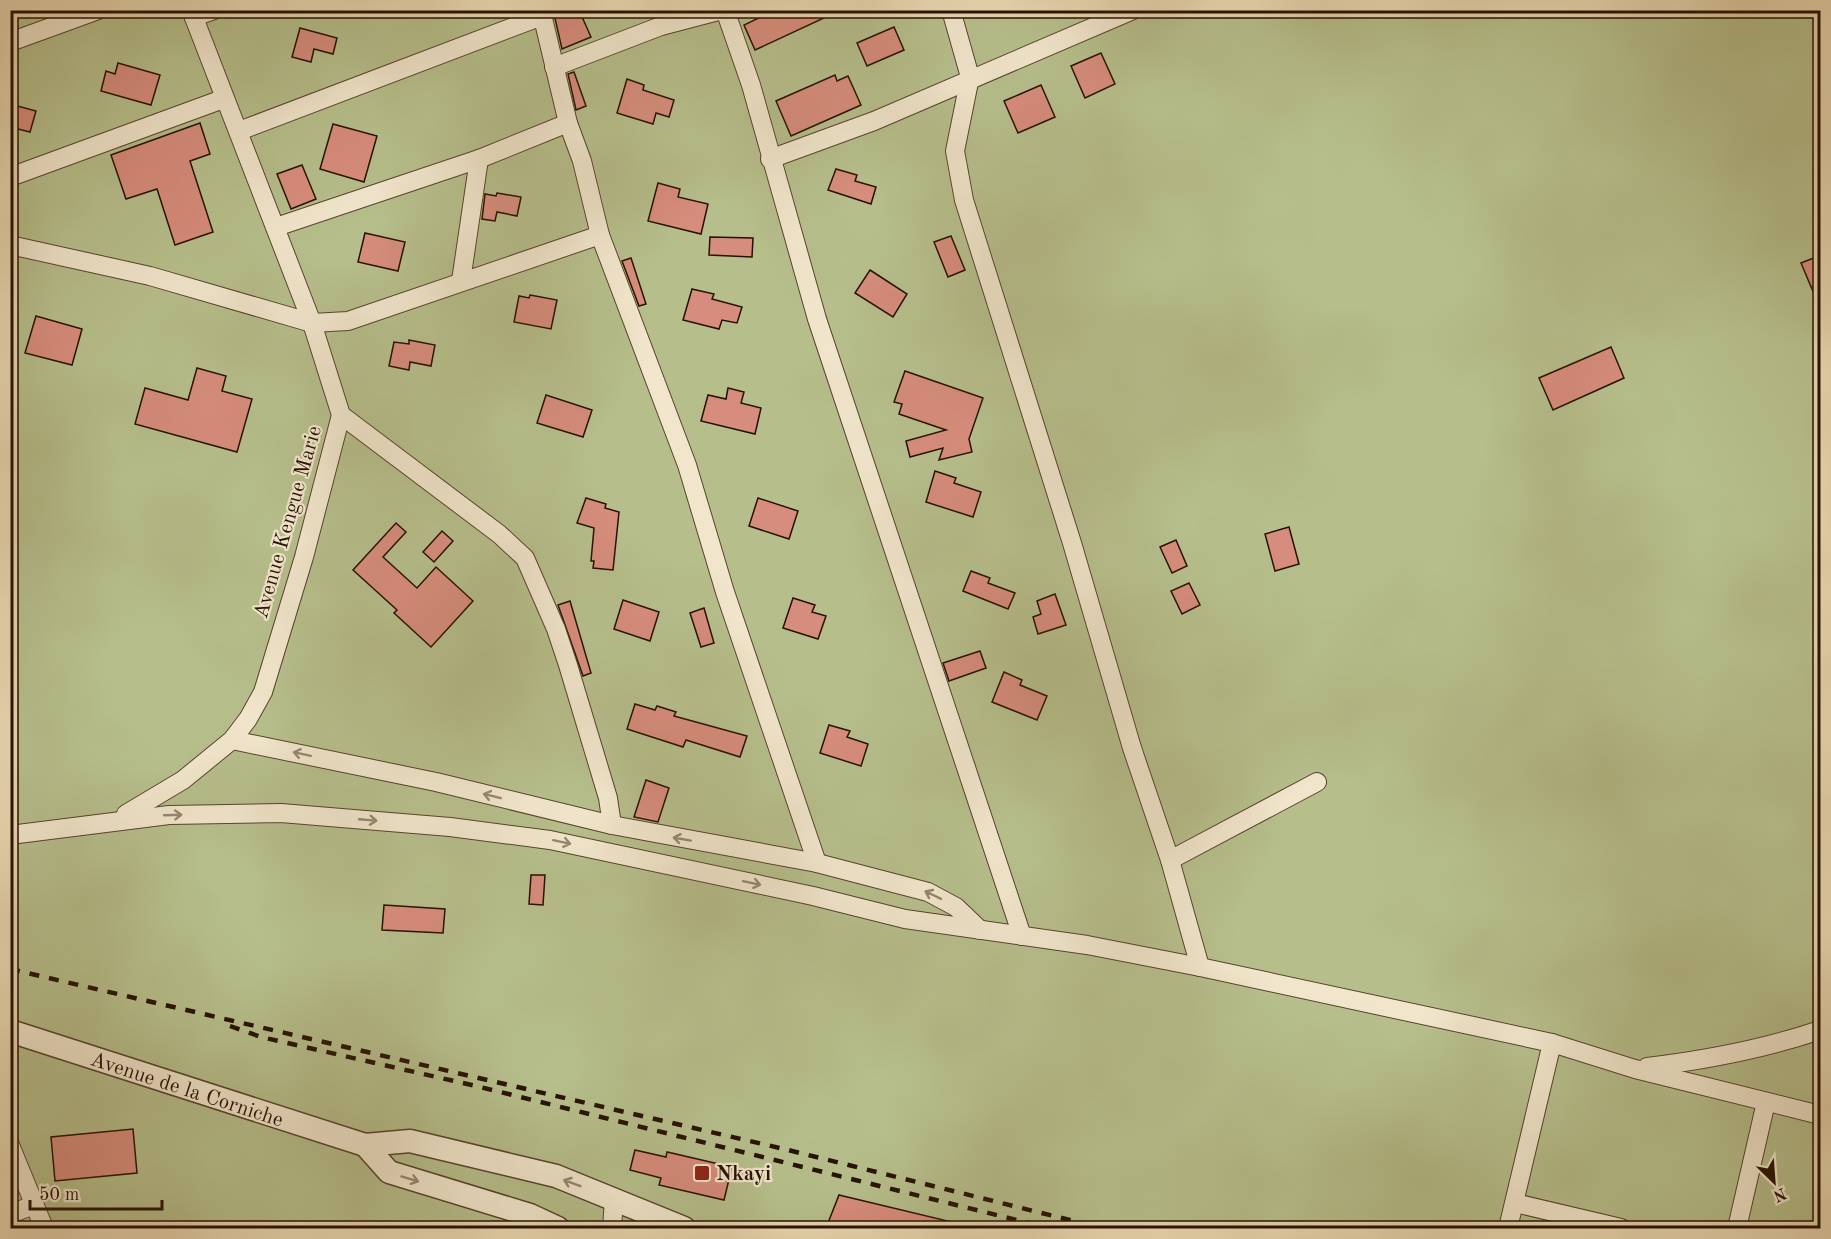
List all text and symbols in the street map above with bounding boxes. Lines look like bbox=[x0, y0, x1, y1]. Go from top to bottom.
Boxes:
street label: Avenue Kengue Marie bbox=[251, 424, 326, 621]
one-way arrow bbox=[292, 748, 312, 759]
one-way arrow bbox=[483, 789, 502, 801]
one-way arrow bbox=[163, 809, 183, 820]
one-way arrow bbox=[357, 815, 377, 826]
one-way arrow bbox=[673, 833, 692, 844]
one-way arrow bbox=[552, 837, 571, 849]
one-way arrow bbox=[742, 878, 761, 889]
one-way arrow bbox=[925, 889, 943, 901]
street label: Avenue de la Corniche bbox=[88, 1049, 286, 1132]
north arrow bbox=[1744, 1152, 1804, 1212]
marker: Nkayi bbox=[693, 1164, 711, 1182]
place label: Nkayi bbox=[716, 1164, 771, 1185]
scale bar bbox=[30, 1173, 162, 1211]
one-way arrow bbox=[400, 1174, 419, 1185]
one-way arrow bbox=[563, 1176, 582, 1187]
text: N bbox=[1770, 1184, 1788, 1204]
text: 50 m bbox=[39, 1186, 79, 1204]

